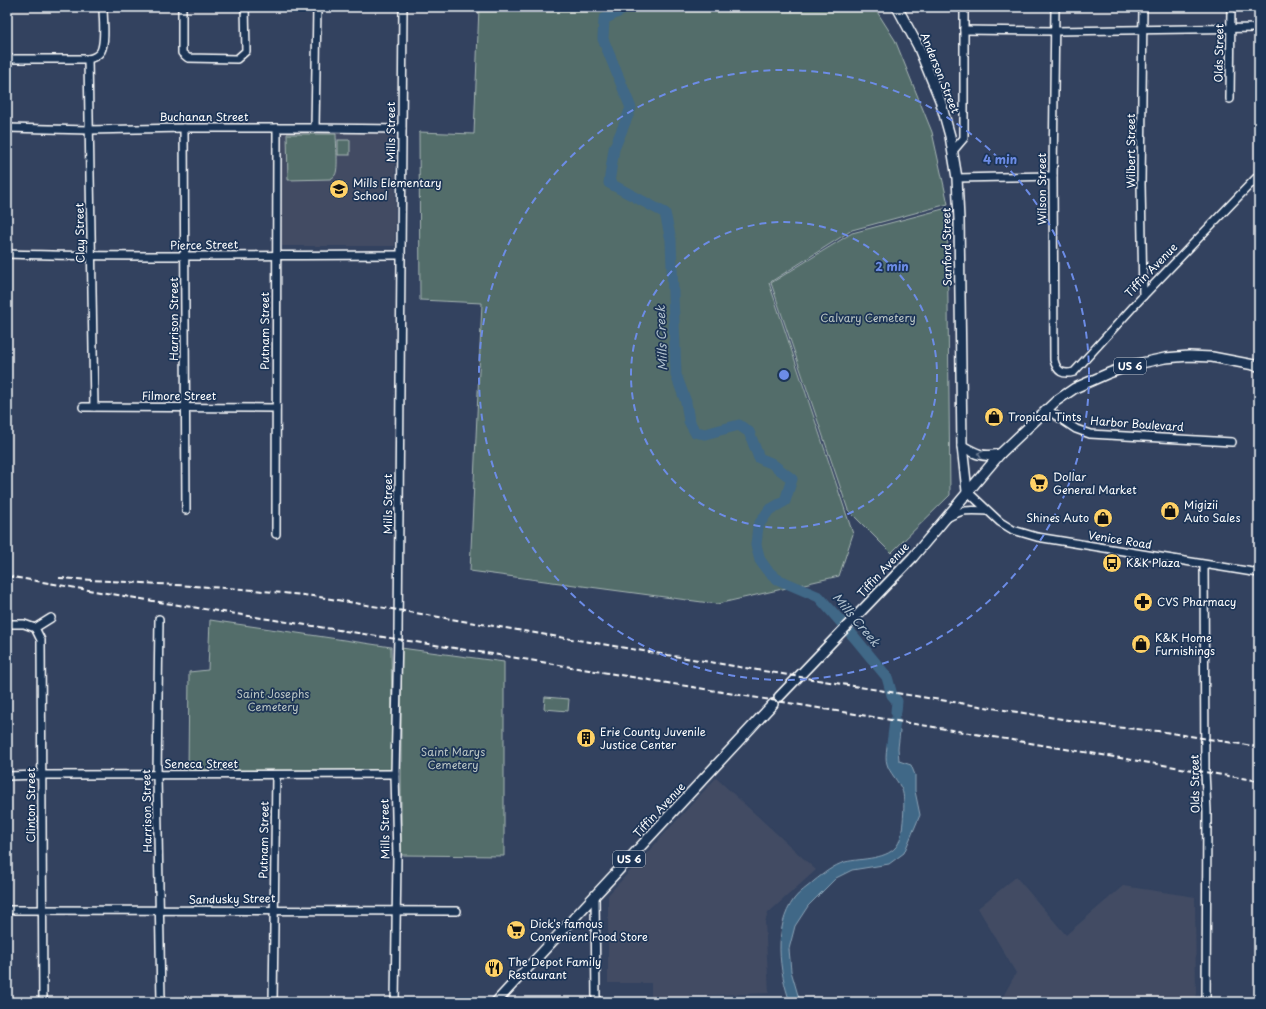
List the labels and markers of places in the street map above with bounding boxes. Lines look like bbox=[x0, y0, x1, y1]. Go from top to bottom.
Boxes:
place label: Mills Elementary School bbox=[353, 174, 442, 204]
school or university icon: Mills Elementary School bbox=[328, 178, 350, 200]
centre of rings bbox=[777, 368, 791, 382]
shop icon: Tropical Tints bbox=[983, 406, 1005, 428]
place label: Tropical Tints bbox=[1008, 408, 1081, 425]
place label: Dollar General Market bbox=[1053, 468, 1137, 498]
supermarket icon: Dollar General Market bbox=[1028, 472, 1050, 494]
place label: Migizii Auto Sales bbox=[1184, 496, 1240, 526]
shop icon: Migizii Auto Sales bbox=[1159, 500, 1181, 522]
shop icon: Shines Auto bbox=[1092, 507, 1114, 529]
place label: Shines Auto bbox=[1026, 509, 1089, 526]
bus stop icon: K&K Plaza bbox=[1101, 552, 1123, 574]
place label: K&K Plaza bbox=[1126, 554, 1180, 571]
pharmacy icon: CVS Pharmacy bbox=[1132, 591, 1154, 613]
place label: CVS Pharmacy bbox=[1157, 593, 1236, 610]
place label: K&K Home Furnishings bbox=[1155, 629, 1215, 659]
shop icon: K&K Home Furnishings bbox=[1130, 633, 1152, 655]
place label: Erie County Juvenile Justice Center bbox=[600, 723, 706, 753]
building icon: Erie County Juvenile Justice Center bbox=[575, 727, 597, 749]
place label: Dick's famous Convenient Food Store bbox=[530, 915, 648, 945]
supermarket icon: Dick's famous Convenient Food Store bbox=[505, 919, 527, 941]
place label: The Depot Family Restaurant bbox=[508, 953, 601, 983]
restaurant icon: The Depot Family Restaurant bbox=[483, 957, 505, 979]

